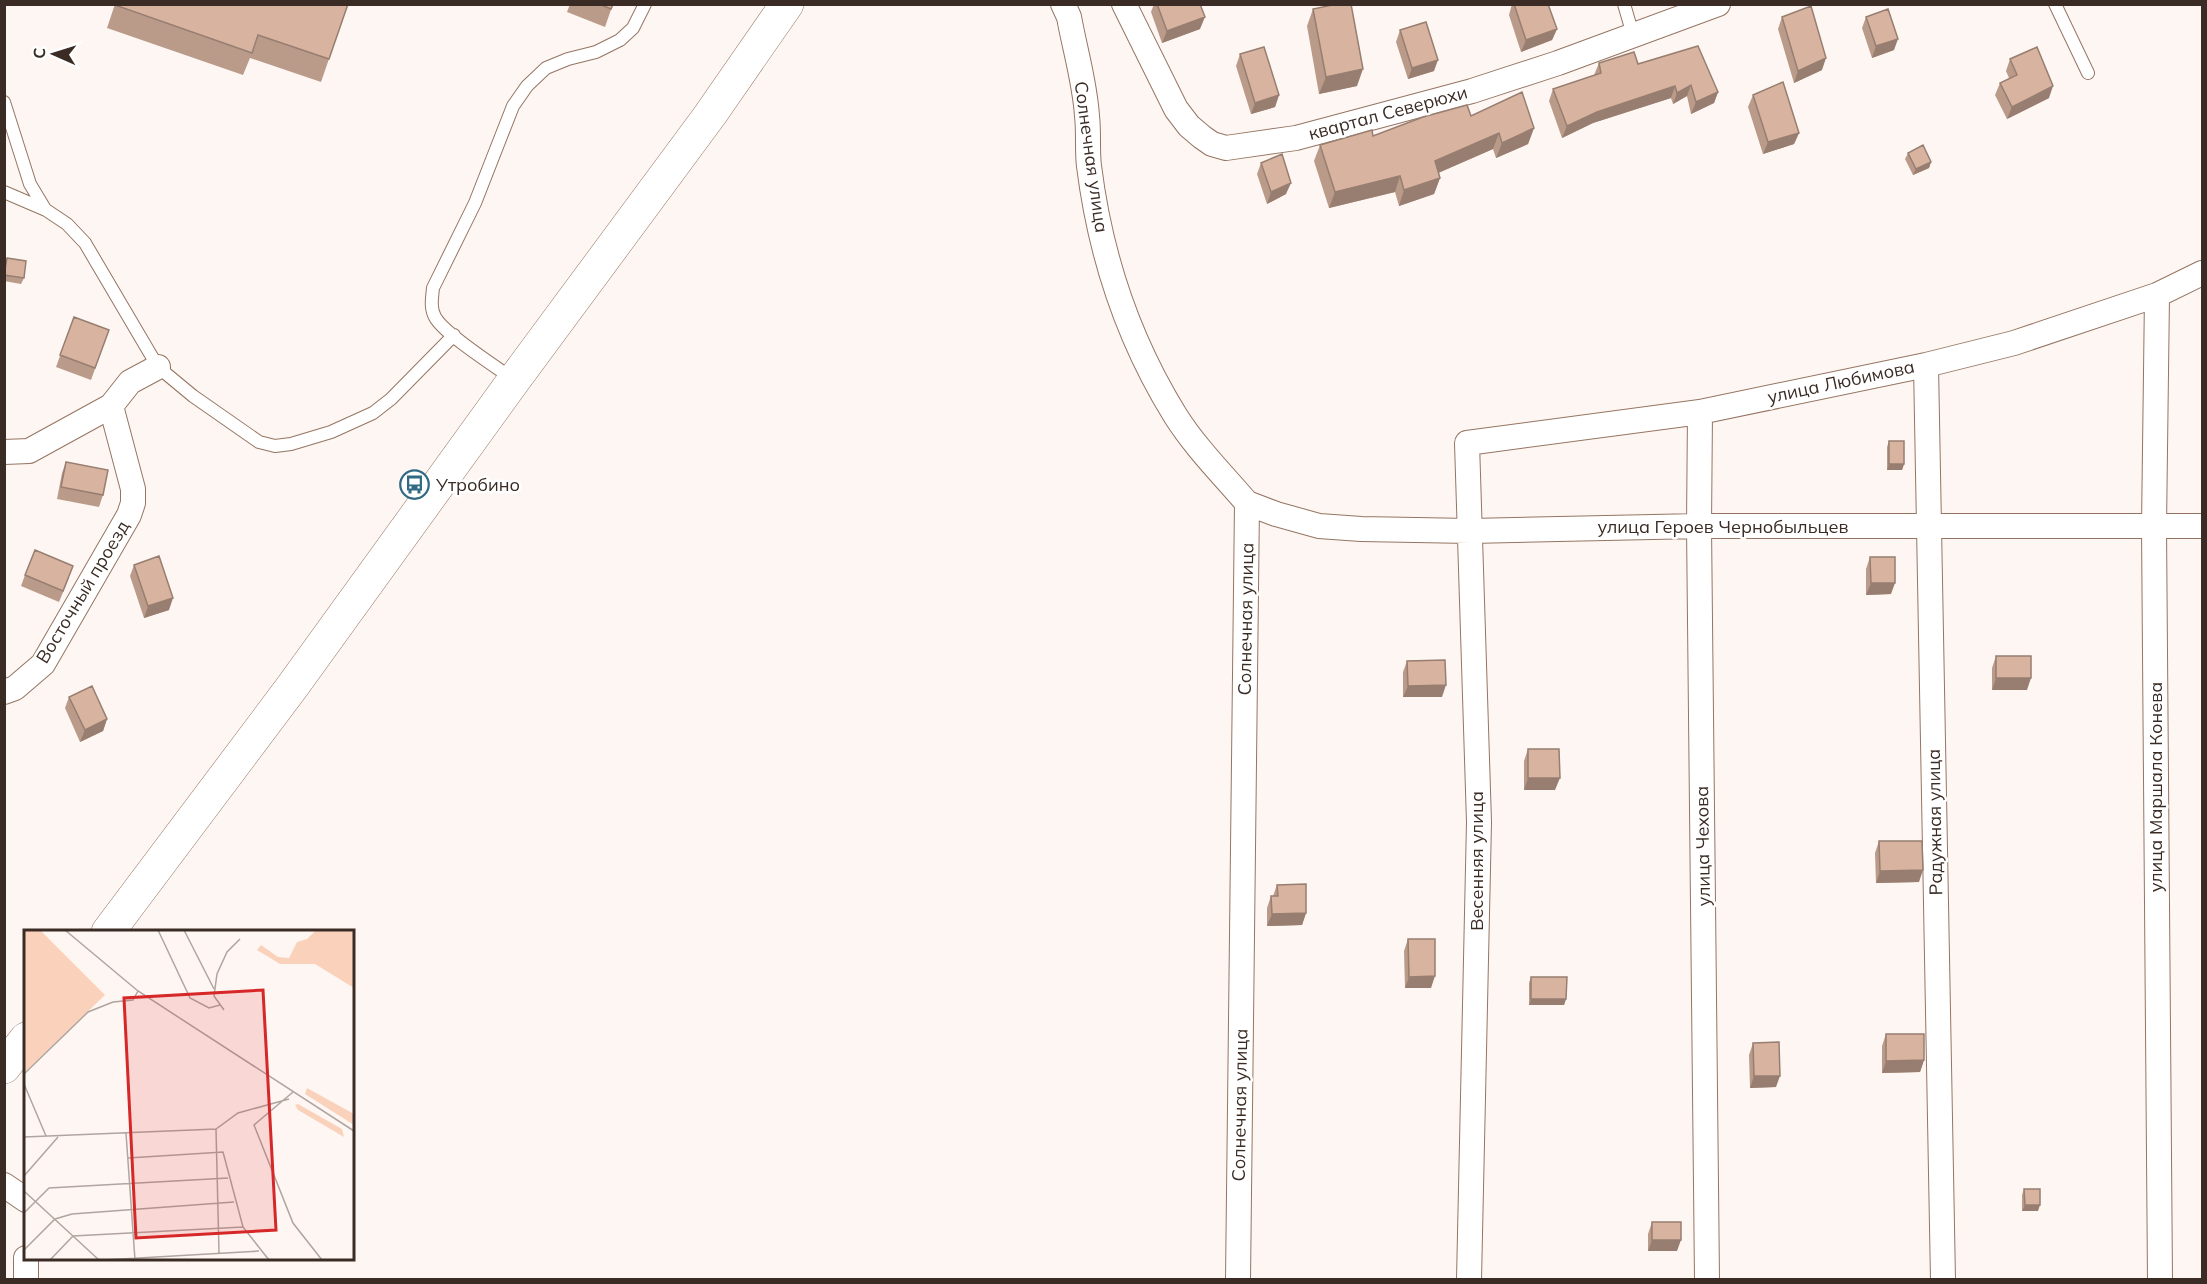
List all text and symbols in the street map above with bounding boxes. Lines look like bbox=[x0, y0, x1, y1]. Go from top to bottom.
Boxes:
north arrow bbox=[24, 24, 84, 84]
text: С bbox=[29, 47, 49, 59]
street label: Солнечная улица bbox=[1069, 80, 1114, 234]
street label: квартал Северюхи bbox=[1306, 80, 1470, 145]
street label: улица Любимова bbox=[1765, 355, 1917, 408]
bus stop icon: Утробино bbox=[399, 469, 431, 501]
place label: Утробино bbox=[435, 473, 520, 496]
street label: улица Героев Чернобыльцев bbox=[1597, 515, 1849, 538]
street label: Восточный проезд bbox=[31, 516, 134, 667]
street label: Солнечная улица bbox=[1233, 542, 1258, 695]
street label: улица Маршала Конева bbox=[2144, 682, 2167, 892]
street label: Радужная улица bbox=[1922, 749, 1947, 895]
street label: улица Чехова bbox=[1690, 786, 1715, 906]
street label: Весенняя улица bbox=[1465, 791, 1488, 931]
inset map bbox=[24, 930, 354, 1260]
street label: Солнечная улица bbox=[1227, 1028, 1252, 1181]

